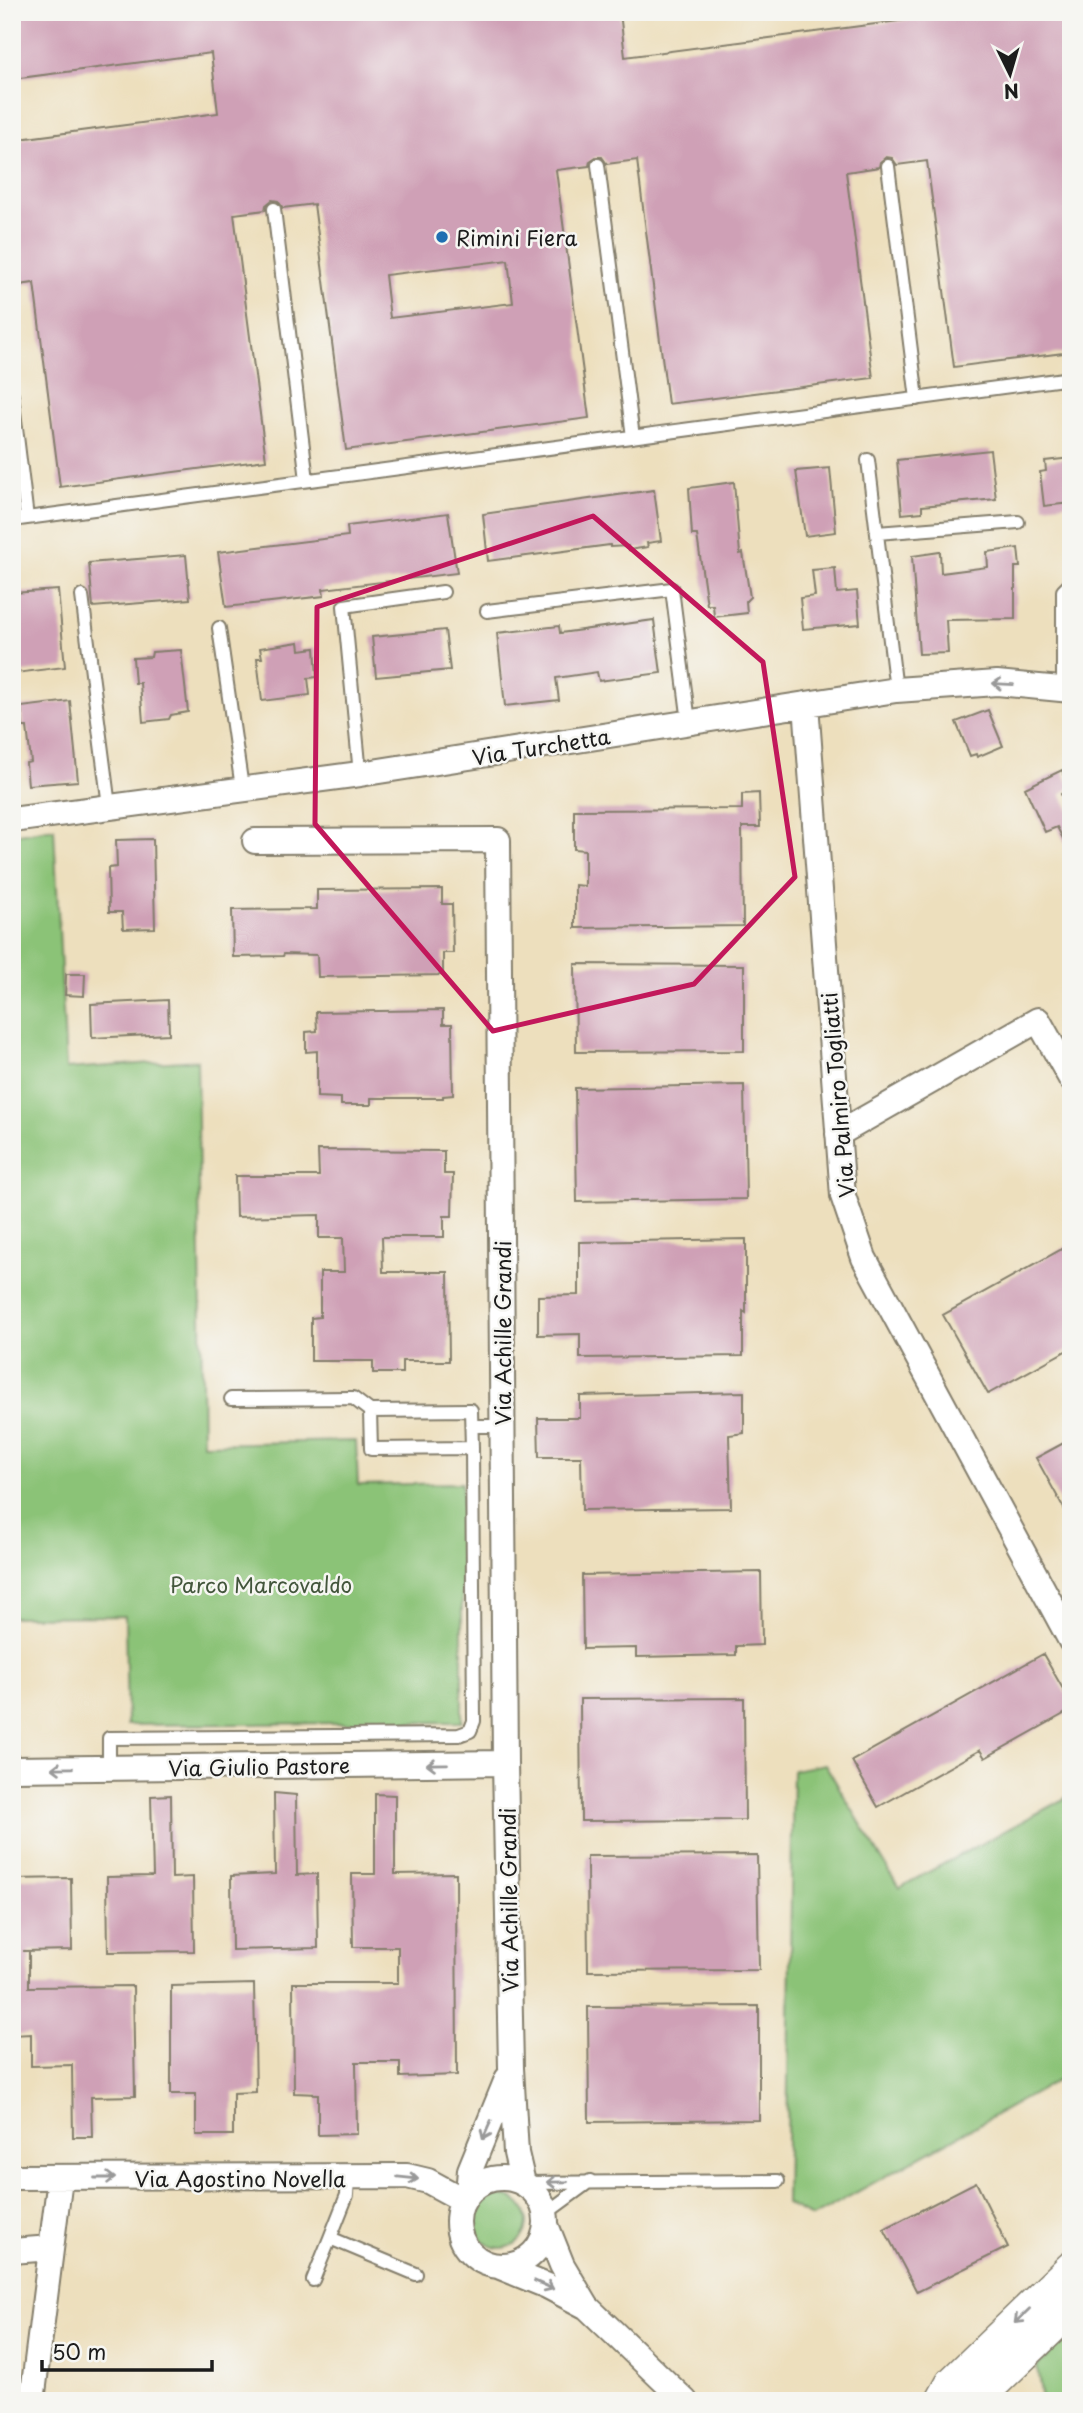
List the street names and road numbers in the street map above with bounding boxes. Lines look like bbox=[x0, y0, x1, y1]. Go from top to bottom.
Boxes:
street label: Via Turchetta bbox=[470, 719, 612, 773]
street label: Via Palmiro Togliatti bbox=[812, 991, 862, 1199]
street label: Via Achille Grandi bbox=[486, 1241, 518, 1425]
street label: Via Giulio Pastore bbox=[168, 1748, 350, 1784]
street label: Via Achille Grandi bbox=[490, 1807, 526, 1993]
street label: Via Agostino Novella bbox=[134, 2162, 346, 2194]

